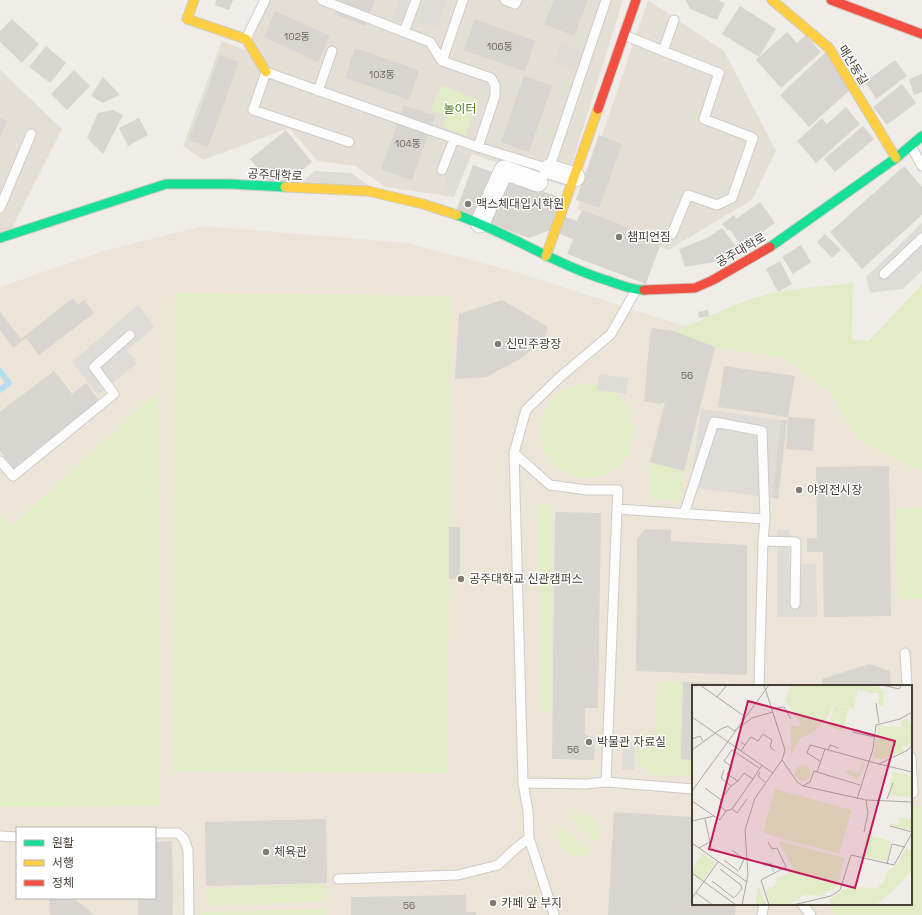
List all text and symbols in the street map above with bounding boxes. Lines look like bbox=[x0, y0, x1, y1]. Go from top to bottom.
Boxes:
house number: 102동 bbox=[284, 30, 310, 43]
house number: 106동 bbox=[487, 40, 513, 53]
street label: 매산동길 bbox=[835, 42, 871, 88]
house number: 103동 bbox=[369, 68, 395, 81]
park label: 놀이터 bbox=[443, 101, 477, 117]
house number: 104동 bbox=[395, 137, 421, 150]
street label: 공주대학로 bbox=[247, 166, 303, 184]
place label: 맥스체대입시학원 bbox=[476, 196, 564, 212]
marker: 맥스체대입시학원 bbox=[463, 199, 473, 209]
place label: 챔피언짐 bbox=[627, 229, 671, 245]
street label: 공주대학로 bbox=[713, 229, 769, 271]
marker: 챔피언짐 bbox=[614, 232, 624, 242]
place label: 신민주광장 bbox=[506, 336, 561, 352]
marker: 신민주광장 bbox=[493, 339, 503, 349]
house number: 56 bbox=[681, 369, 693, 382]
place label: 야외전시장 bbox=[807, 482, 862, 498]
marker: 야외전시장 bbox=[794, 485, 804, 495]
place label: 공주대학교 신관캠퍼스 bbox=[469, 571, 583, 587]
marker: 공주대학교 신관캠퍼스 bbox=[456, 574, 466, 584]
inset map bbox=[692, 685, 912, 905]
place label: 박물관 자료실 bbox=[597, 734, 666, 750]
marker: 박물관 자료실 bbox=[584, 737, 594, 747]
house number: 56 bbox=[567, 743, 579, 756]
legend bbox=[16, 827, 156, 899]
text: 원활 bbox=[52, 835, 74, 851]
place label: 체육관 bbox=[274, 844, 307, 860]
marker: 체육관 bbox=[261, 847, 271, 857]
text: 서행 bbox=[52, 855, 74, 871]
text: 정체 bbox=[52, 875, 74, 891]
place label: 카페 앞 부지 bbox=[501, 895, 562, 911]
marker: 카페 앞 부지 bbox=[488, 898, 498, 908]
house number: 56 bbox=[403, 899, 415, 912]

